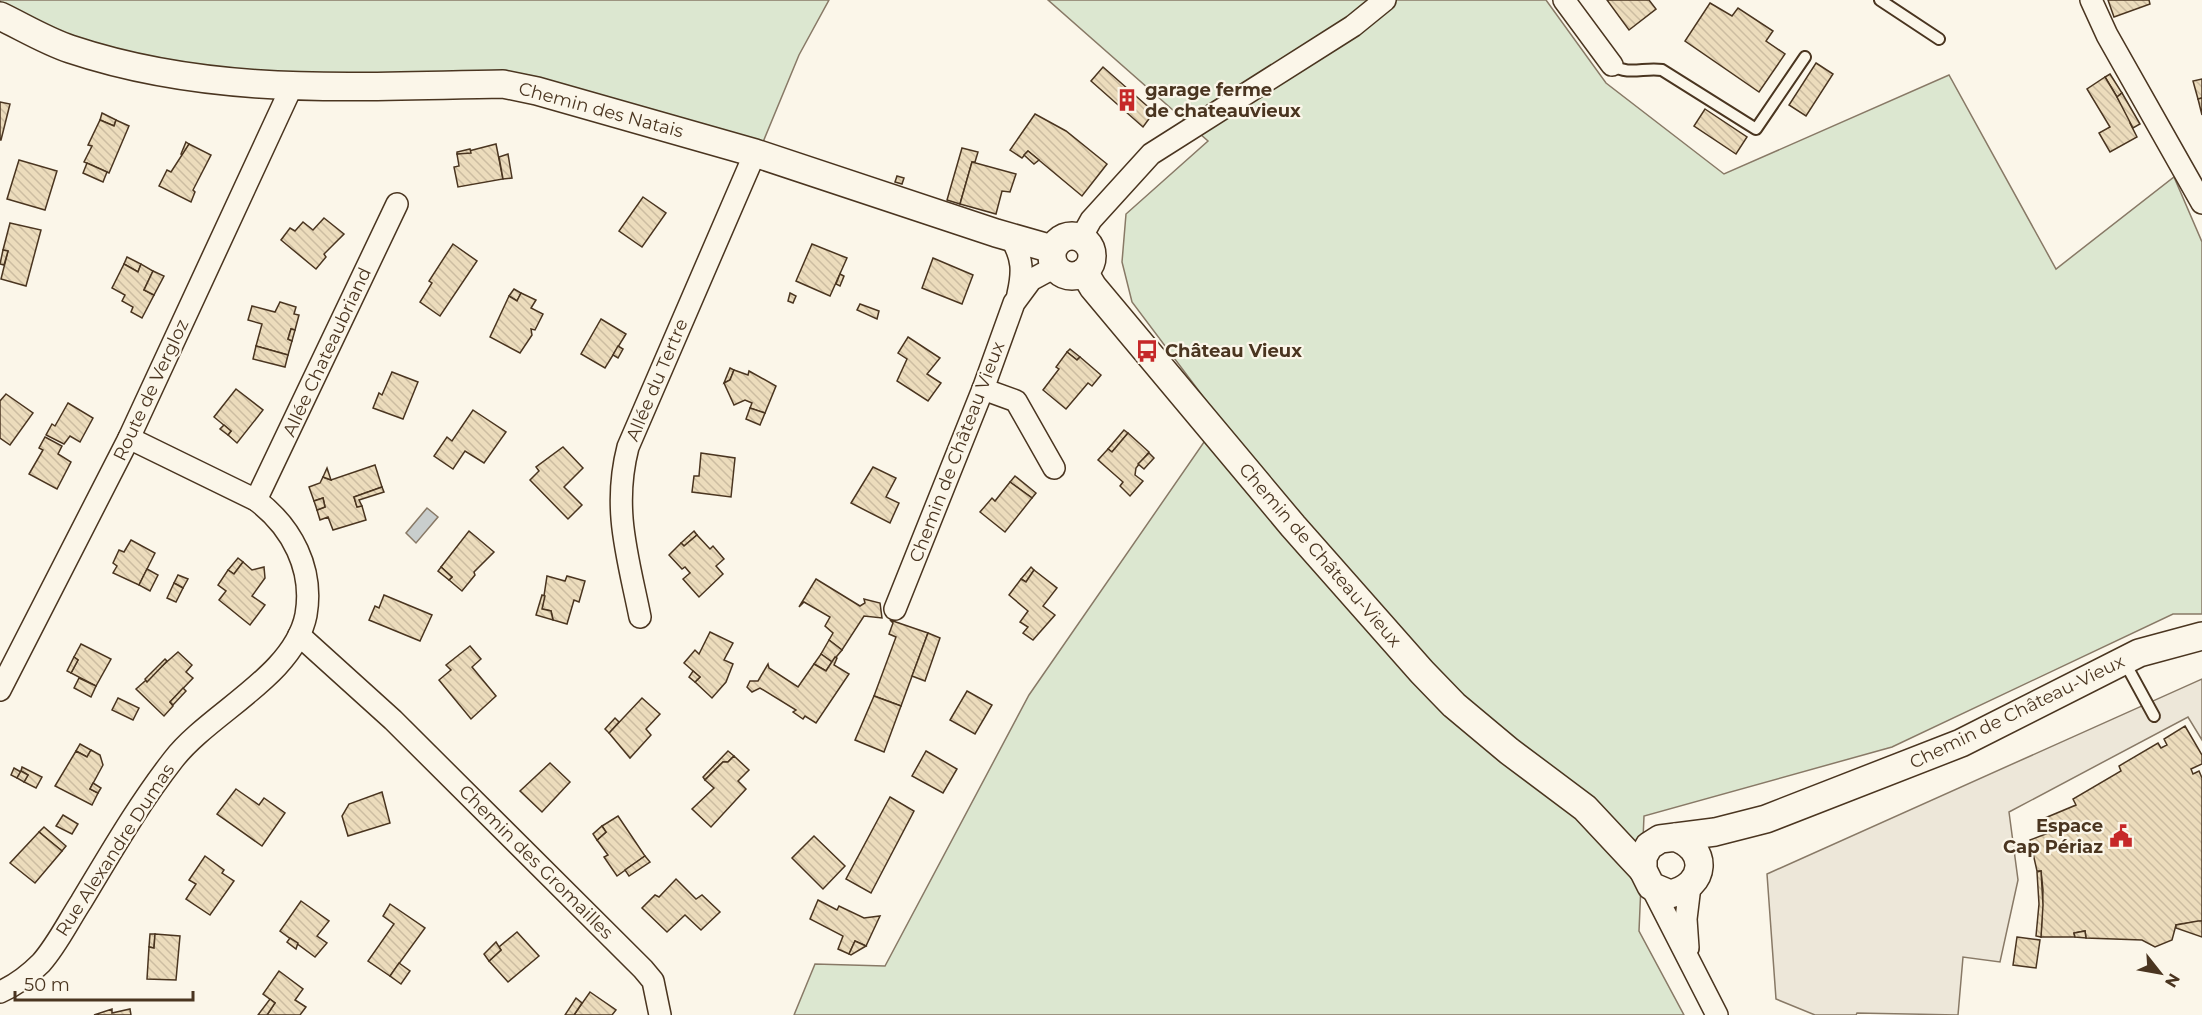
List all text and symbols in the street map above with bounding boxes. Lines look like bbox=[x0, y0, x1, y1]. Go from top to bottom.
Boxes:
street label: Chemin des Natais bbox=[516, 77, 686, 143]
place label: garage ferme de chateauvieux bbox=[1145, 79, 1301, 122]
building icon: garage ferme de chateauvieux bbox=[1114, 87, 1140, 113]
street label: Allée Chateaubriand bbox=[278, 264, 376, 440]
street label: Allée du Tertre bbox=[621, 315, 693, 445]
street label: Route de Vergloz bbox=[109, 316, 193, 464]
street label: Chemin de Château Vieux bbox=[905, 338, 1009, 565]
bus stop icon: Château Vieux bbox=[1134, 338, 1160, 364]
place label: Château Vieux bbox=[1165, 340, 1302, 362]
street label: Chemin de Château-Vieux bbox=[1234, 459, 1406, 652]
street label: Chemin de Château-Vieux bbox=[1906, 650, 2128, 774]
street label: Rue Alexandre Dumas bbox=[51, 759, 179, 940]
street label: Chemin des Gromailles bbox=[454, 780, 618, 944]
place label: Espace Cap Périaz bbox=[2003, 815, 2103, 858]
public building icon: Espace Cap Périaz bbox=[2108, 823, 2134, 849]
north arrow bbox=[2130, 943, 2190, 1003]
scale bar bbox=[15, 964, 194, 1002]
text: N bbox=[2161, 970, 2184, 991]
text: 50 m bbox=[24, 974, 70, 996]

